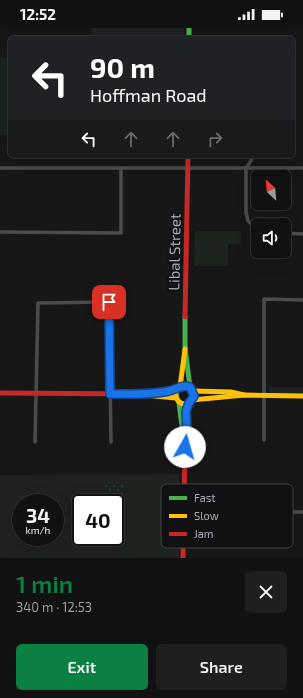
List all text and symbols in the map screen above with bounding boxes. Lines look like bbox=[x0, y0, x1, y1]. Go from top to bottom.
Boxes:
text: 12:52 bbox=[20, 5, 56, 23]
text: 90 m bbox=[90, 50, 155, 84]
icon: left bbox=[24, 52, 76, 104]
text: Hoffman Road bbox=[90, 84, 207, 106]
icon: left bbox=[78, 128, 100, 150]
icon: ahead bbox=[120, 128, 142, 150]
icon: ahead bbox=[162, 128, 184, 150]
icon: right bbox=[204, 128, 226, 150]
north arrow bbox=[251, 170, 291, 210]
map controls bbox=[251, 170, 291, 258]
street label: Libal Street bbox=[164, 213, 184, 291]
button: sound bbox=[251, 218, 291, 258]
pin bbox=[92, 285, 126, 319]
icon: arrive bbox=[98, 291, 120, 313]
position arrow bbox=[164, 426, 206, 468]
legend bbox=[161, 484, 293, 548]
text: Fast bbox=[194, 491, 216, 504]
speed limit sign: 40 bbox=[72, 494, 124, 546]
text: 34 bbox=[26, 503, 50, 527]
text: Slow bbox=[194, 509, 219, 522]
text: km/h bbox=[26, 524, 50, 536]
text: Jam bbox=[194, 527, 213, 540]
text: 1 min bbox=[16, 569, 73, 598]
button: close bbox=[245, 571, 287, 613]
text: 340 m · 12:53 bbox=[16, 599, 92, 615]
button: Exit bbox=[16, 644, 148, 690]
button: Share bbox=[156, 644, 287, 690]

